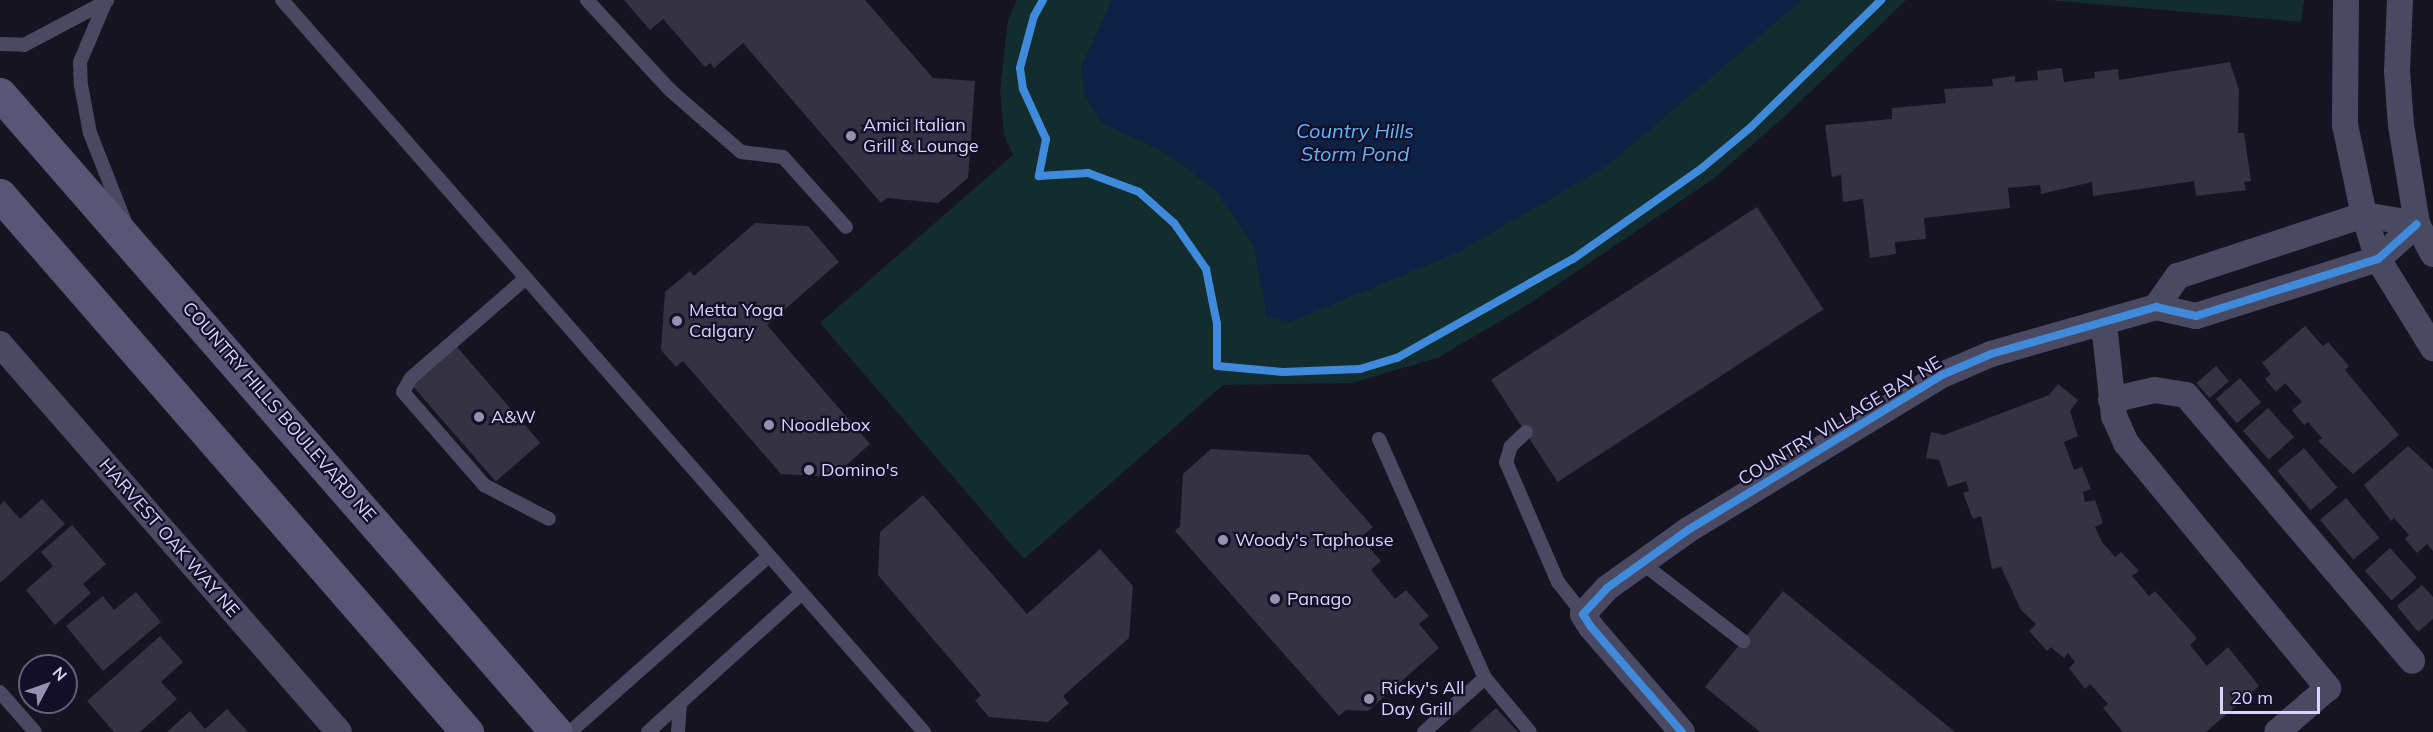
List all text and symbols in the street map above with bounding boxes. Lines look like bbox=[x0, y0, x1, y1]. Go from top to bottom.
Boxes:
place label: Amici Italian Grill & Lounge bbox=[863, 115, 979, 158]
water label: Country Hills Storm Pond bbox=[1296, 118, 1414, 165]
marker: Amici Italian Grill & Lounge bbox=[844, 129, 858, 143]
street label: COUNTRY HILLS BOULEVARD NE bbox=[178, 298, 380, 526]
place label: Metta Yoga Calgary bbox=[689, 300, 784, 342]
marker: Metta Yoga Calgary bbox=[670, 314, 684, 328]
street label: COUNTRY VILLAGE BAY NE bbox=[1735, 352, 1945, 490]
place label: A&W bbox=[491, 406, 536, 428]
marker: A&W bbox=[472, 410, 486, 424]
place label: Noodlebox bbox=[781, 414, 870, 436]
marker: Noodlebox bbox=[762, 418, 776, 432]
street label: HARVEST OAK WAY NE bbox=[94, 454, 244, 622]
place label: Domino's bbox=[821, 459, 899, 481]
marker: Domino's bbox=[802, 463, 816, 477]
place label: Woody's Taphouse bbox=[1235, 529, 1394, 551]
marker: Woody's Taphouse bbox=[1216, 533, 1230, 547]
place label: Panago bbox=[1287, 588, 1352, 610]
marker: Panago bbox=[1268, 592, 1282, 606]
north arrow bbox=[18, 654, 78, 714]
text: N bbox=[49, 662, 72, 685]
scale bar bbox=[2223, 675, 2324, 713]
place label: Ricky's All Day Grill bbox=[1381, 678, 1465, 720]
text: 20 m bbox=[2231, 686, 2273, 709]
marker: Ricky's All Day Grill bbox=[1362, 692, 1376, 706]

